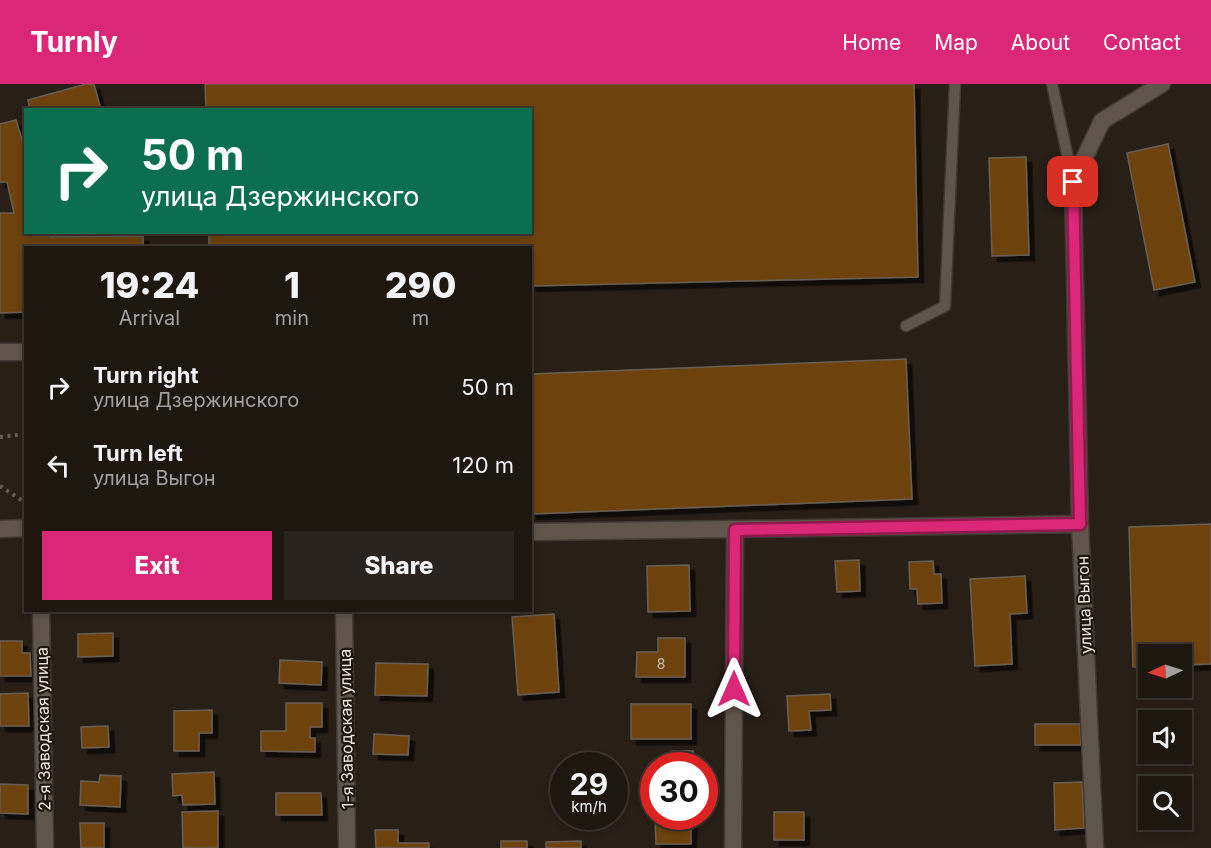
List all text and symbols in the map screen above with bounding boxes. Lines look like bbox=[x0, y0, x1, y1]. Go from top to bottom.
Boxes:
text: Turnly bbox=[30, 25, 118, 59]
text: Home bbox=[842, 30, 901, 55]
text: Map bbox=[934, 30, 978, 55]
text: About bbox=[1011, 30, 1070, 55]
text: Contact bbox=[1103, 30, 1181, 55]
text: 50 m bbox=[141, 129, 244, 180]
icon: right bbox=[42, 132, 120, 210]
pin bbox=[1047, 156, 1098, 207]
icon: arrive bbox=[1056, 165, 1089, 198]
text: улица Дзержинского bbox=[141, 180, 419, 213]
text: 19:24 bbox=[100, 263, 199, 307]
text: 1 bbox=[284, 263, 300, 307]
text: 290 bbox=[385, 263, 456, 307]
text: Arrival bbox=[119, 306, 180, 330]
text: min bbox=[275, 306, 309, 330]
text: m bbox=[412, 306, 429, 330]
text: Turn right bbox=[93, 362, 199, 388]
icon: right bbox=[42, 371, 75, 404]
text: 50 m bbox=[461, 374, 514, 400]
text: улица Дзержинского bbox=[93, 388, 299, 412]
text: Turn left bbox=[93, 440, 183, 466]
icon: left bbox=[42, 449, 75, 482]
text: 120 m bbox=[452, 452, 514, 478]
text: улица Выгон bbox=[93, 466, 215, 490]
button: Exit bbox=[42, 531, 272, 600]
button: Share bbox=[284, 531, 514, 600]
street label: улица Выгон bbox=[1072, 556, 1096, 654]
north arrow bbox=[1138, 644, 1192, 698]
map controls bbox=[1138, 644, 1192, 830]
street label: 2-я Заводская улица bbox=[32, 647, 54, 811]
street label: 1-я Заводская улица bbox=[335, 649, 357, 809]
house number: 8 bbox=[657, 655, 665, 672]
position arrow bbox=[702, 657, 766, 721]
button: sound bbox=[1138, 710, 1192, 764]
speed limit sign: 30 bbox=[640, 752, 718, 830]
text: 29 bbox=[570, 766, 608, 802]
button: search bbox=[1138, 776, 1192, 830]
text: km/h bbox=[571, 797, 607, 816]

